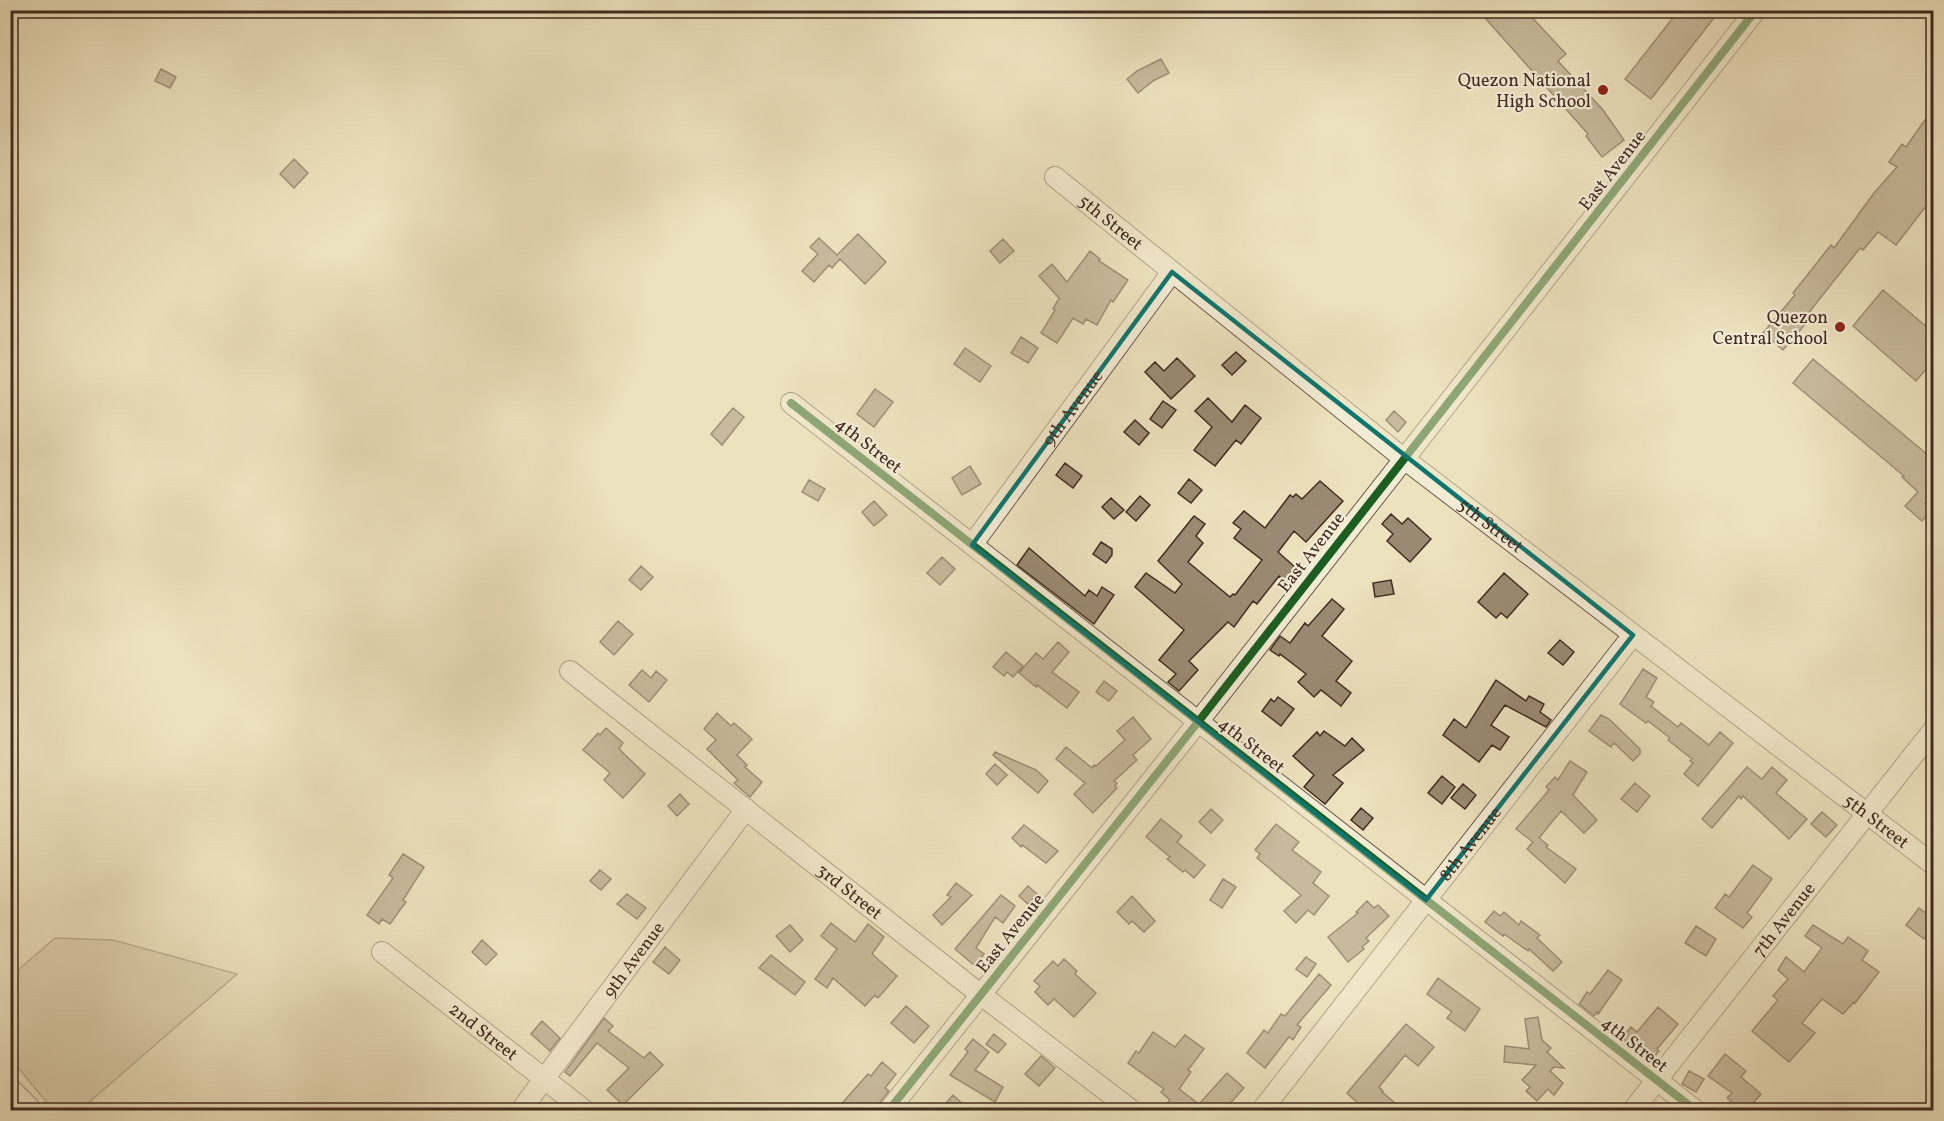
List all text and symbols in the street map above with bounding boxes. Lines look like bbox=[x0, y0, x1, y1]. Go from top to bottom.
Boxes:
place label: Quezon National High School bbox=[1458, 69, 1591, 115]
marker: Quezon National High School bbox=[1596, 83, 1610, 97]
street label: East Avenue bbox=[1574, 125, 1653, 217]
street label: 5th Street bbox=[1072, 190, 1148, 257]
place label: Quezon Central School bbox=[1713, 306, 1828, 352]
marker: Quezon Central School bbox=[1833, 320, 1847, 334]
street label: 9th Avenue bbox=[1037, 365, 1110, 452]
street label: 4th Street bbox=[829, 412, 907, 480]
street label: 5th Street bbox=[1452, 493, 1528, 560]
street label: East Avenue bbox=[1273, 507, 1352, 599]
street label: 4th Street bbox=[1212, 712, 1290, 780]
street label: 5th Street bbox=[1838, 789, 1914, 855]
street label: 8th Avenue bbox=[1434, 802, 1508, 887]
street label: 3rd Street bbox=[810, 859, 887, 926]
street label: 7th Avenue bbox=[1748, 878, 1822, 963]
street label: East Avenue bbox=[971, 889, 1051, 979]
street label: 9th Avenue bbox=[598, 917, 671, 1003]
street label: 2nd Street bbox=[443, 998, 522, 1068]
street label: 4th Street bbox=[1595, 1011, 1673, 1079]

